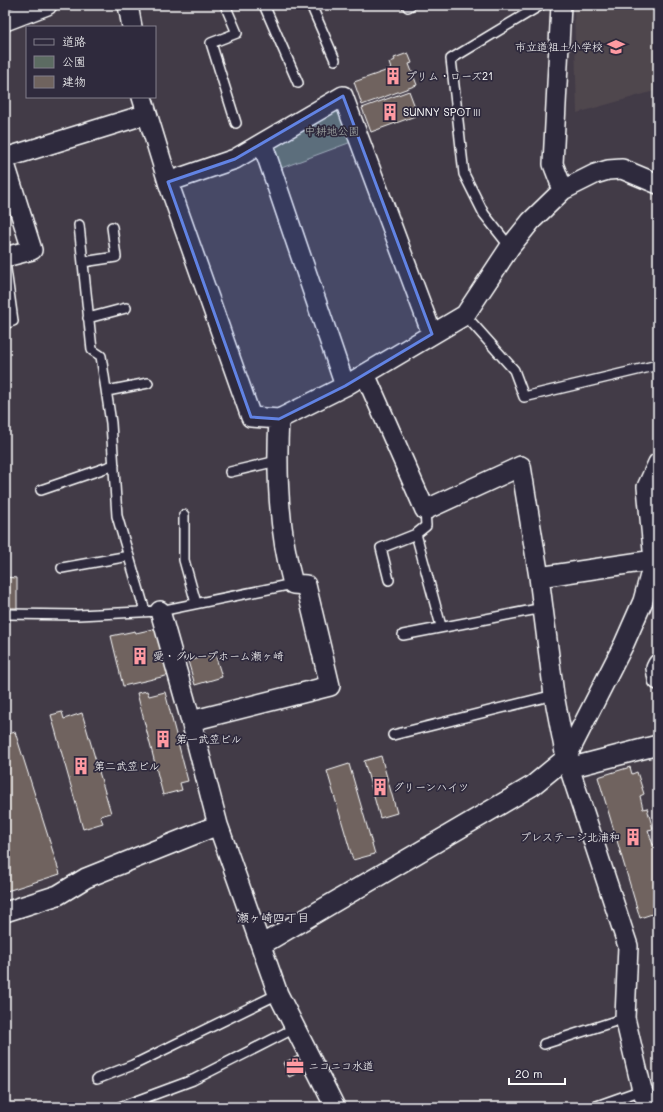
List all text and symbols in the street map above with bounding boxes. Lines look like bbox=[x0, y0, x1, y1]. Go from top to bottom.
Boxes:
legend bbox=[26, 26, 156, 98]
text: 道路 bbox=[62, 33, 86, 49]
school or university icon: 市立道祖土小学校 bbox=[606, 37, 626, 57]
place label: 市立道祖土小学校 bbox=[515, 39, 603, 54]
text: 公園 bbox=[62, 53, 86, 69]
building icon: プリム・ローズ21 bbox=[383, 66, 403, 86]
place label: プリム・ローズ21 bbox=[406, 68, 493, 83]
text: 建物 bbox=[62, 73, 86, 89]
building icon: SUNNY SPOTⅢ bbox=[380, 102, 400, 122]
place label: SUNNY SPOTⅢ bbox=[403, 104, 482, 119]
park label: 中耕地公園 bbox=[305, 123, 360, 138]
building icon: 愛・グループホーム瀬ヶ崎 bbox=[130, 646, 150, 666]
place label: 愛・グループホーム瀬ヶ崎 bbox=[153, 648, 284, 663]
building icon: 第一武笠ビル bbox=[153, 729, 173, 749]
place label: 第一武笠ビル bbox=[176, 731, 242, 746]
building icon: 第二武笠ビル bbox=[71, 756, 91, 776]
place label: 第二武笠ビル bbox=[94, 758, 160, 773]
building icon: グリーンハイツ bbox=[370, 777, 390, 797]
place label: グリーンハイツ bbox=[393, 779, 469, 794]
building icon: プレステージ北浦和 bbox=[623, 827, 643, 847]
place label: プレステージ北浦和 bbox=[520, 829, 620, 844]
district label: 瀬ヶ崎四丁目 bbox=[237, 909, 309, 925]
office icon: ニコニコ水道 bbox=[285, 1056, 305, 1076]
place label: ニコニコ水道 bbox=[308, 1058, 374, 1073]
scale bar bbox=[509, 1060, 565, 1086]
text: 20 m bbox=[515, 1065, 543, 1081]

